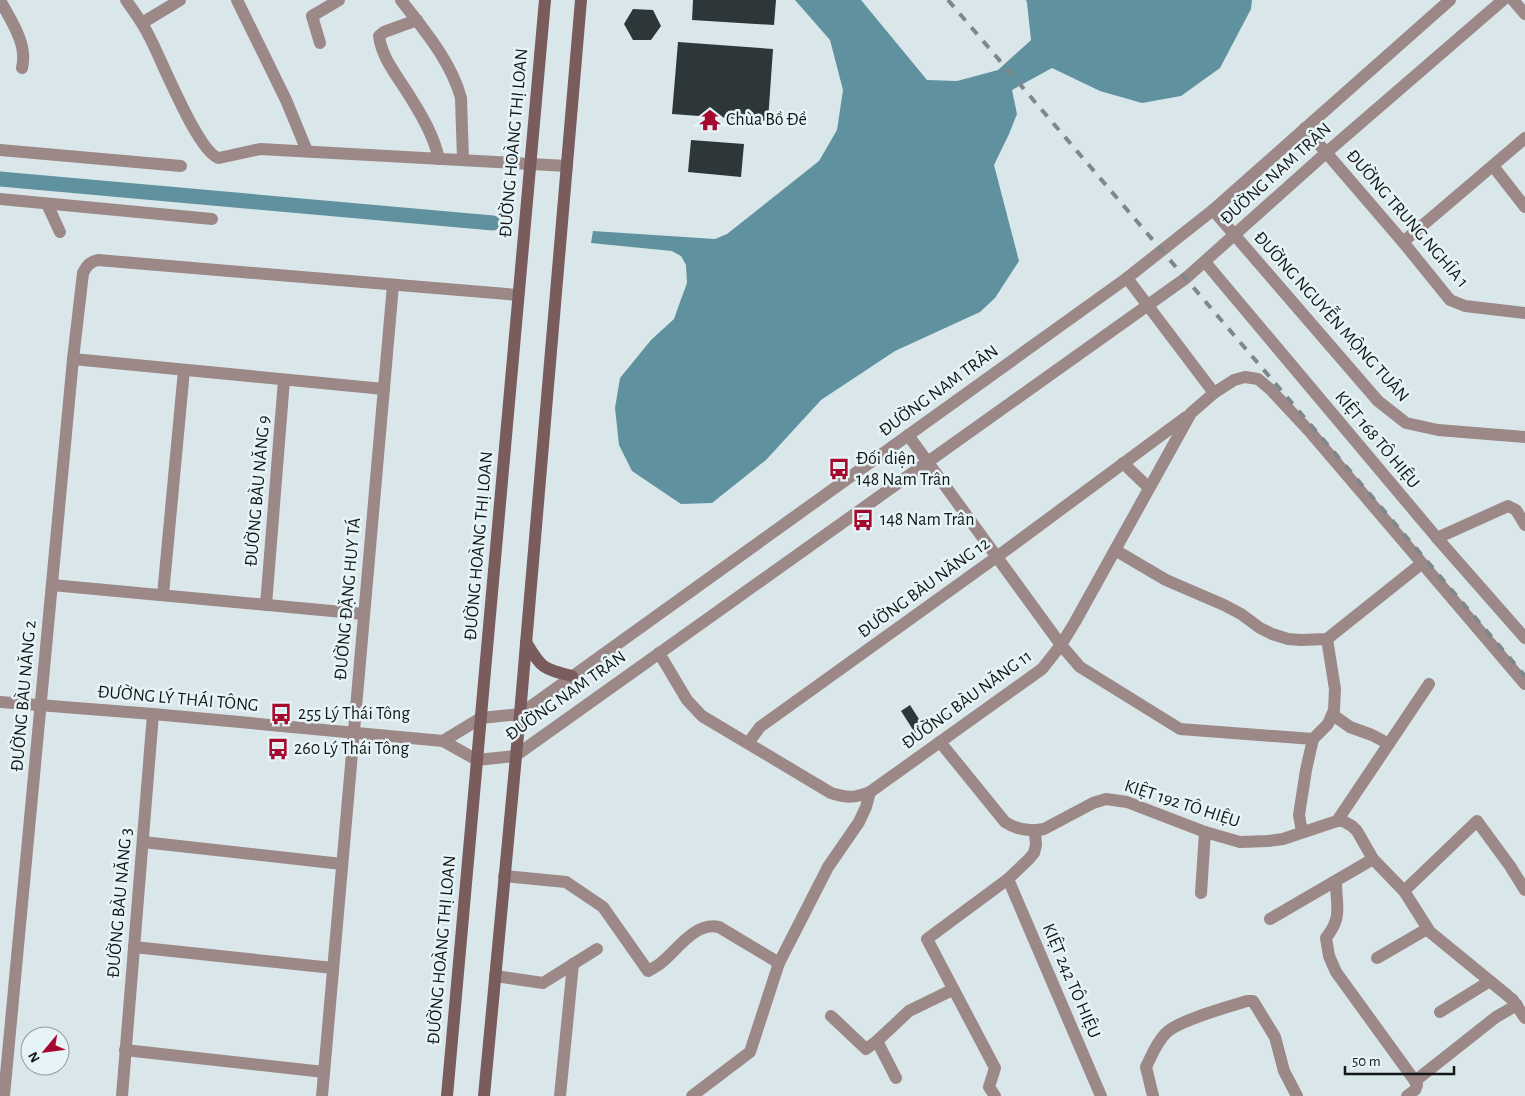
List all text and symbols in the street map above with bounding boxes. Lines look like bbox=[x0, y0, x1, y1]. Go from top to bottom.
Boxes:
street label: ĐƯỜNG HOÀNG THỊ LOAN bbox=[494, 47, 531, 238]
temple icon: Chùa Bồ Đề bbox=[697, 107, 723, 133]
place label: Chùa Bồ Đề bbox=[726, 110, 807, 129]
street label: ĐƯỜNG NAM TRÂN bbox=[1215, 117, 1335, 228]
street label: ĐƯỜNG TRUNG NGHĨA 1 bbox=[1342, 145, 1474, 291]
street label: ĐƯỜNG NGUYỄN MỘNG TUÂN bbox=[1250, 224, 1417, 406]
street label: ĐƯỜNG NAM TRÂN bbox=[874, 339, 1002, 440]
street label: KIỆT 168 TÔ HIỆU bbox=[1331, 386, 1425, 492]
street label: ĐƯỜNG BÀU NĂNG 9 bbox=[239, 414, 274, 567]
place label: Đối diện 148 Nam Trân bbox=[856, 449, 951, 489]
street label: ĐƯỜNG HOÀNG THỊ LOAN bbox=[459, 450, 496, 641]
bus stop icon: Đối diện 148 Nam Trân bbox=[826, 456, 852, 482]
bus stop icon: 148 Nam Trân bbox=[850, 507, 876, 533]
place label: 148 Nam Trân bbox=[880, 511, 975, 529]
street label: ĐƯỜNG ĐẶNG HUY TÁ bbox=[329, 516, 364, 681]
street label: ĐƯỜNG BÀU NĂNG 12 bbox=[853, 532, 993, 642]
street label: ĐƯỜNG BÀU NĂNG 2 bbox=[5, 619, 40, 772]
street label: ĐƯỜNG BÀU NĂNG 11 bbox=[897, 644, 1035, 753]
street label: ĐƯỜNG NAM TRÂN bbox=[501, 645, 629, 744]
street label: ĐƯỜNG LÝ THÁI TÔNG bbox=[97, 680, 260, 715]
bus stop icon: 255 Lý Thái Tông bbox=[268, 701, 294, 727]
place label: 255 Lý Thái Tông bbox=[298, 705, 410, 723]
bus stop icon: 260 Lý Thái Tông bbox=[265, 736, 291, 762]
place label: 260 Lý Thái Tông bbox=[294, 740, 409, 758]
street label: KIỆT 192 TÔ HIỆU bbox=[1122, 774, 1243, 831]
street label: ĐƯỜNG BÀU NĂNG 3 bbox=[101, 827, 136, 979]
street label: ĐƯỜNG HOÀNG THỊ LOAN bbox=[422, 854, 459, 1045]
street label: KIỆT 242 TÔ HIỆU bbox=[1039, 920, 1106, 1041]
north arrow bbox=[20, 1026, 70, 1076]
scale bar bbox=[1345, 1044, 1454, 1076]
text: N bbox=[26, 1049, 43, 1064]
text: 50 m bbox=[1352, 1054, 1381, 1069]

